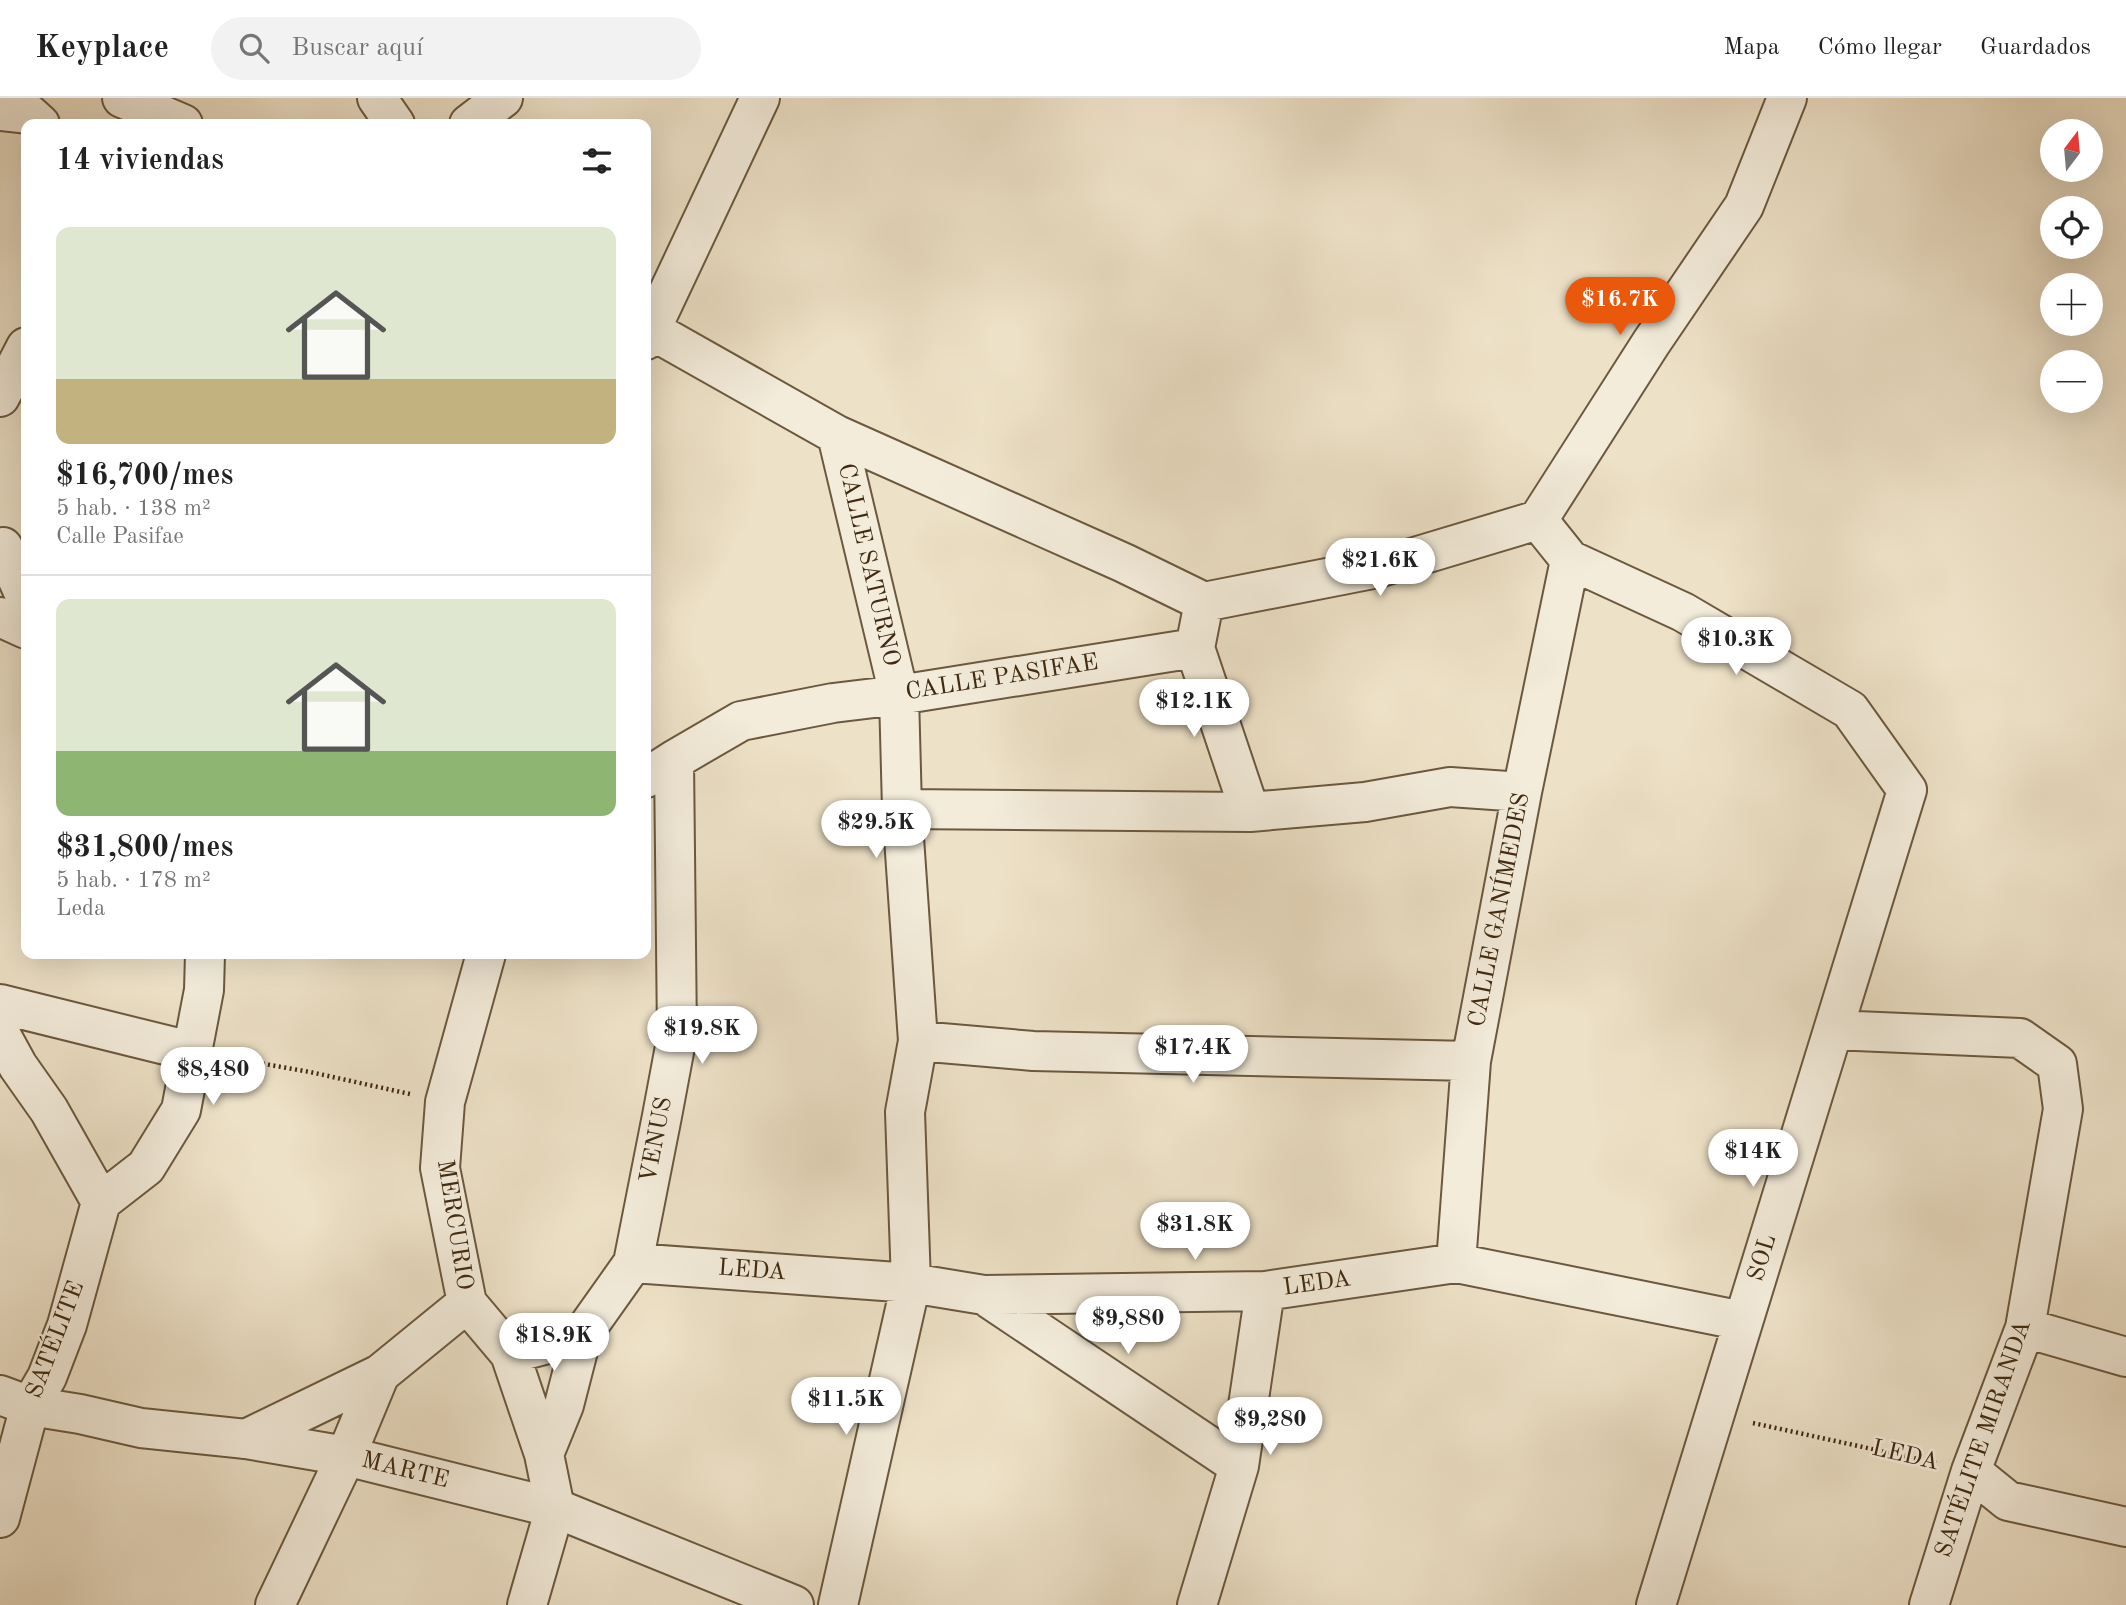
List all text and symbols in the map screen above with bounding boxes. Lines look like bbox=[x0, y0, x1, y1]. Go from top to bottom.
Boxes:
search box bbox=[211, 17, 701, 80]
icon: search bbox=[235, 29, 273, 67]
text: Keyplace bbox=[35, 32, 169, 65]
text: Buscar aquí bbox=[291, 35, 423, 61]
text: Mapa bbox=[1723, 36, 1780, 60]
text: Cómo llegar bbox=[1818, 36, 1942, 60]
text: Guardados bbox=[1980, 36, 2091, 60]
north arrow bbox=[2040, 119, 2104, 182]
map controls bbox=[2040, 119, 2103, 413]
icon: filters bbox=[578, 142, 616, 180]
text: 14 viviendas bbox=[56, 146, 224, 176]
button: locate bbox=[2040, 196, 2103, 259]
icon: home bbox=[273, 272, 399, 398]
button: + bbox=[2040, 273, 2103, 336]
pin: $16.7K bbox=[1563, 278, 1677, 337]
text: $16.7K bbox=[1581, 288, 1659, 311]
button: − bbox=[2040, 350, 2103, 413]
text: $16,700/mes bbox=[56, 461, 233, 491]
street label: CALLE SATURNO bbox=[833, 461, 903, 669]
text: 5 hab. · 138 m² bbox=[56, 497, 211, 520]
text: Calle Pasifae bbox=[56, 525, 184, 548]
pin: $21.6K bbox=[1323, 538, 1437, 598]
text: $21.6K bbox=[1341, 549, 1419, 572]
pin: $10.3K bbox=[1679, 618, 1793, 677]
text: $10.3K bbox=[1697, 628, 1775, 651]
icon: home bbox=[273, 644, 399, 770]
street label: CALLE PASIFAE bbox=[904, 651, 1100, 705]
pin: $12.1K bbox=[1137, 680, 1251, 739]
text: $12.1K bbox=[1155, 690, 1233, 713]
street label: CALLE GANÍMEDES bbox=[1462, 790, 1535, 1029]
pin: $29.5K bbox=[819, 800, 933, 860]
text: $29.5K bbox=[837, 811, 915, 834]
text: $31,800/mes bbox=[56, 833, 233, 863]
text: 5 hab. · 178 m² bbox=[56, 869, 211, 892]
text: Leda bbox=[56, 897, 105, 920]
pin: $19.8K bbox=[645, 1006, 759, 1066]
text: $19.8K bbox=[663, 1017, 741, 1040]
pin: $17.4K bbox=[1136, 1026, 1250, 1085]
text: $17.4K bbox=[1154, 1036, 1232, 1059]
pin: $8,480 bbox=[156, 1048, 270, 1107]
text: $8,480 bbox=[176, 1058, 250, 1081]
street label: VENUS bbox=[637, 1095, 677, 1185]
pin: $14K bbox=[1712, 1130, 1794, 1189]
text: $14K bbox=[1724, 1140, 1782, 1163]
street label: MERCURIO bbox=[432, 1158, 476, 1292]
pin: $31.8K bbox=[1138, 1202, 1252, 1262]
text: $31.8K bbox=[1156, 1213, 1234, 1236]
street label: SOL bbox=[1745, 1232, 1781, 1284]
street label: LEDA bbox=[717, 1257, 787, 1285]
street label: LEDA bbox=[1282, 1267, 1352, 1301]
street label: SATÉLITE bbox=[19, 1277, 89, 1402]
pin: $9,880 bbox=[1071, 1296, 1185, 1356]
text: $9,880 bbox=[1091, 1307, 1165, 1330]
pin: $18.9K bbox=[497, 1314, 611, 1373]
street label: SATÉLITE MIRANDA bbox=[1928, 1316, 2036, 1561]
text: $18.9K bbox=[515, 1324, 593, 1347]
pin: $11.5K bbox=[789, 1378, 903, 1437]
text: $11.5K bbox=[807, 1388, 885, 1411]
pin: $9,280 bbox=[1213, 1398, 1327, 1457]
text: $9,280 bbox=[1233, 1408, 1307, 1431]
street label: LEDA bbox=[1869, 1437, 1941, 1475]
street label: MARTE bbox=[359, 1449, 451, 1493]

